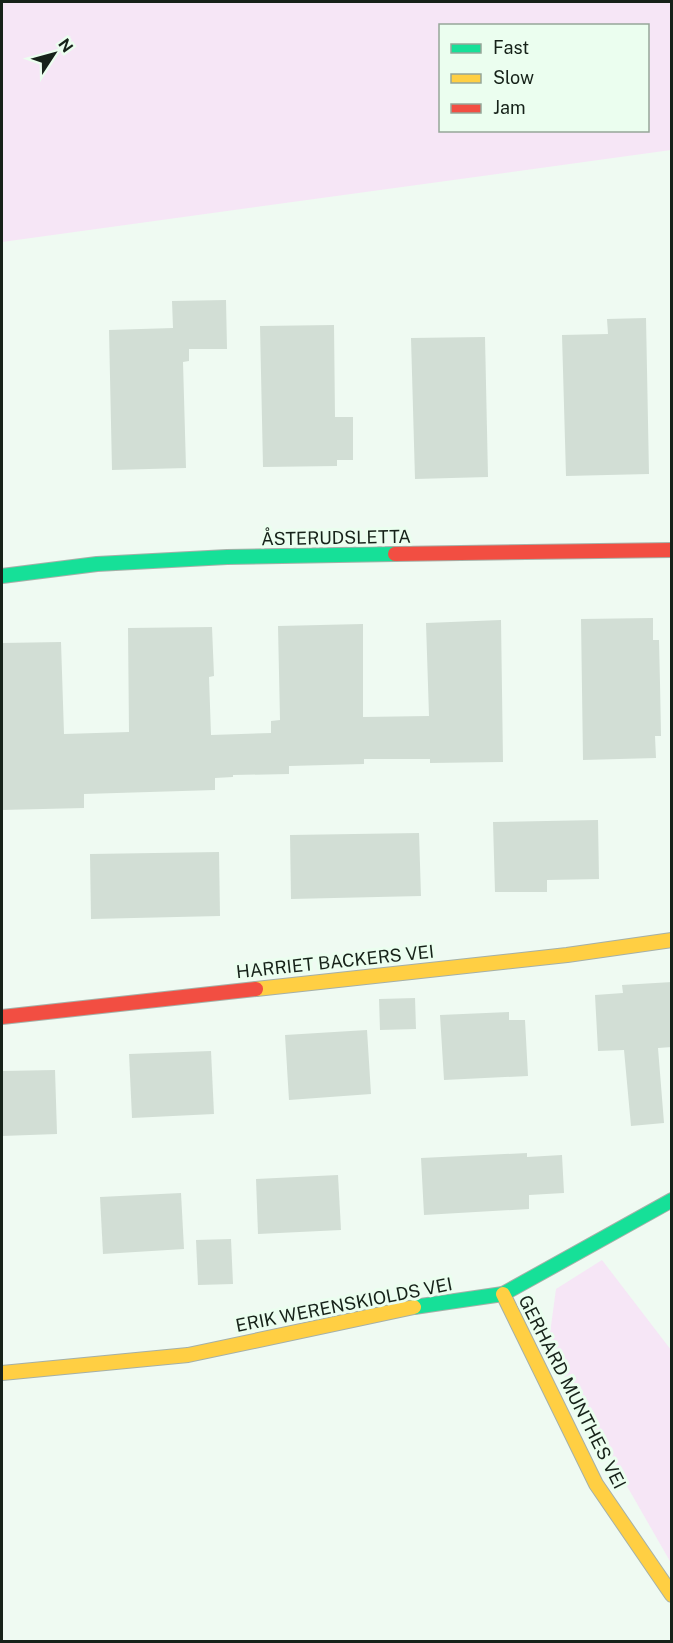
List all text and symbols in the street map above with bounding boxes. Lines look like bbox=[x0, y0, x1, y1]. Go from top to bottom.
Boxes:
north arrow bbox=[24, 24, 84, 84]
legend bbox=[439, 24, 649, 132]
text: N bbox=[54, 35, 77, 56]
text: Fast bbox=[493, 37, 529, 58]
text: Slow bbox=[493, 67, 534, 88]
text: Jam bbox=[493, 97, 526, 118]
street label: ÅSTERUDSLETTA bbox=[261, 524, 411, 549]
street label: HARRIET BACKERS VEI bbox=[235, 941, 435, 982]
street label: ERIK WERENSKIOLDS VEI bbox=[234, 1273, 454, 1336]
street label: GERHARD MUNTHES VEI bbox=[514, 1291, 630, 1492]

